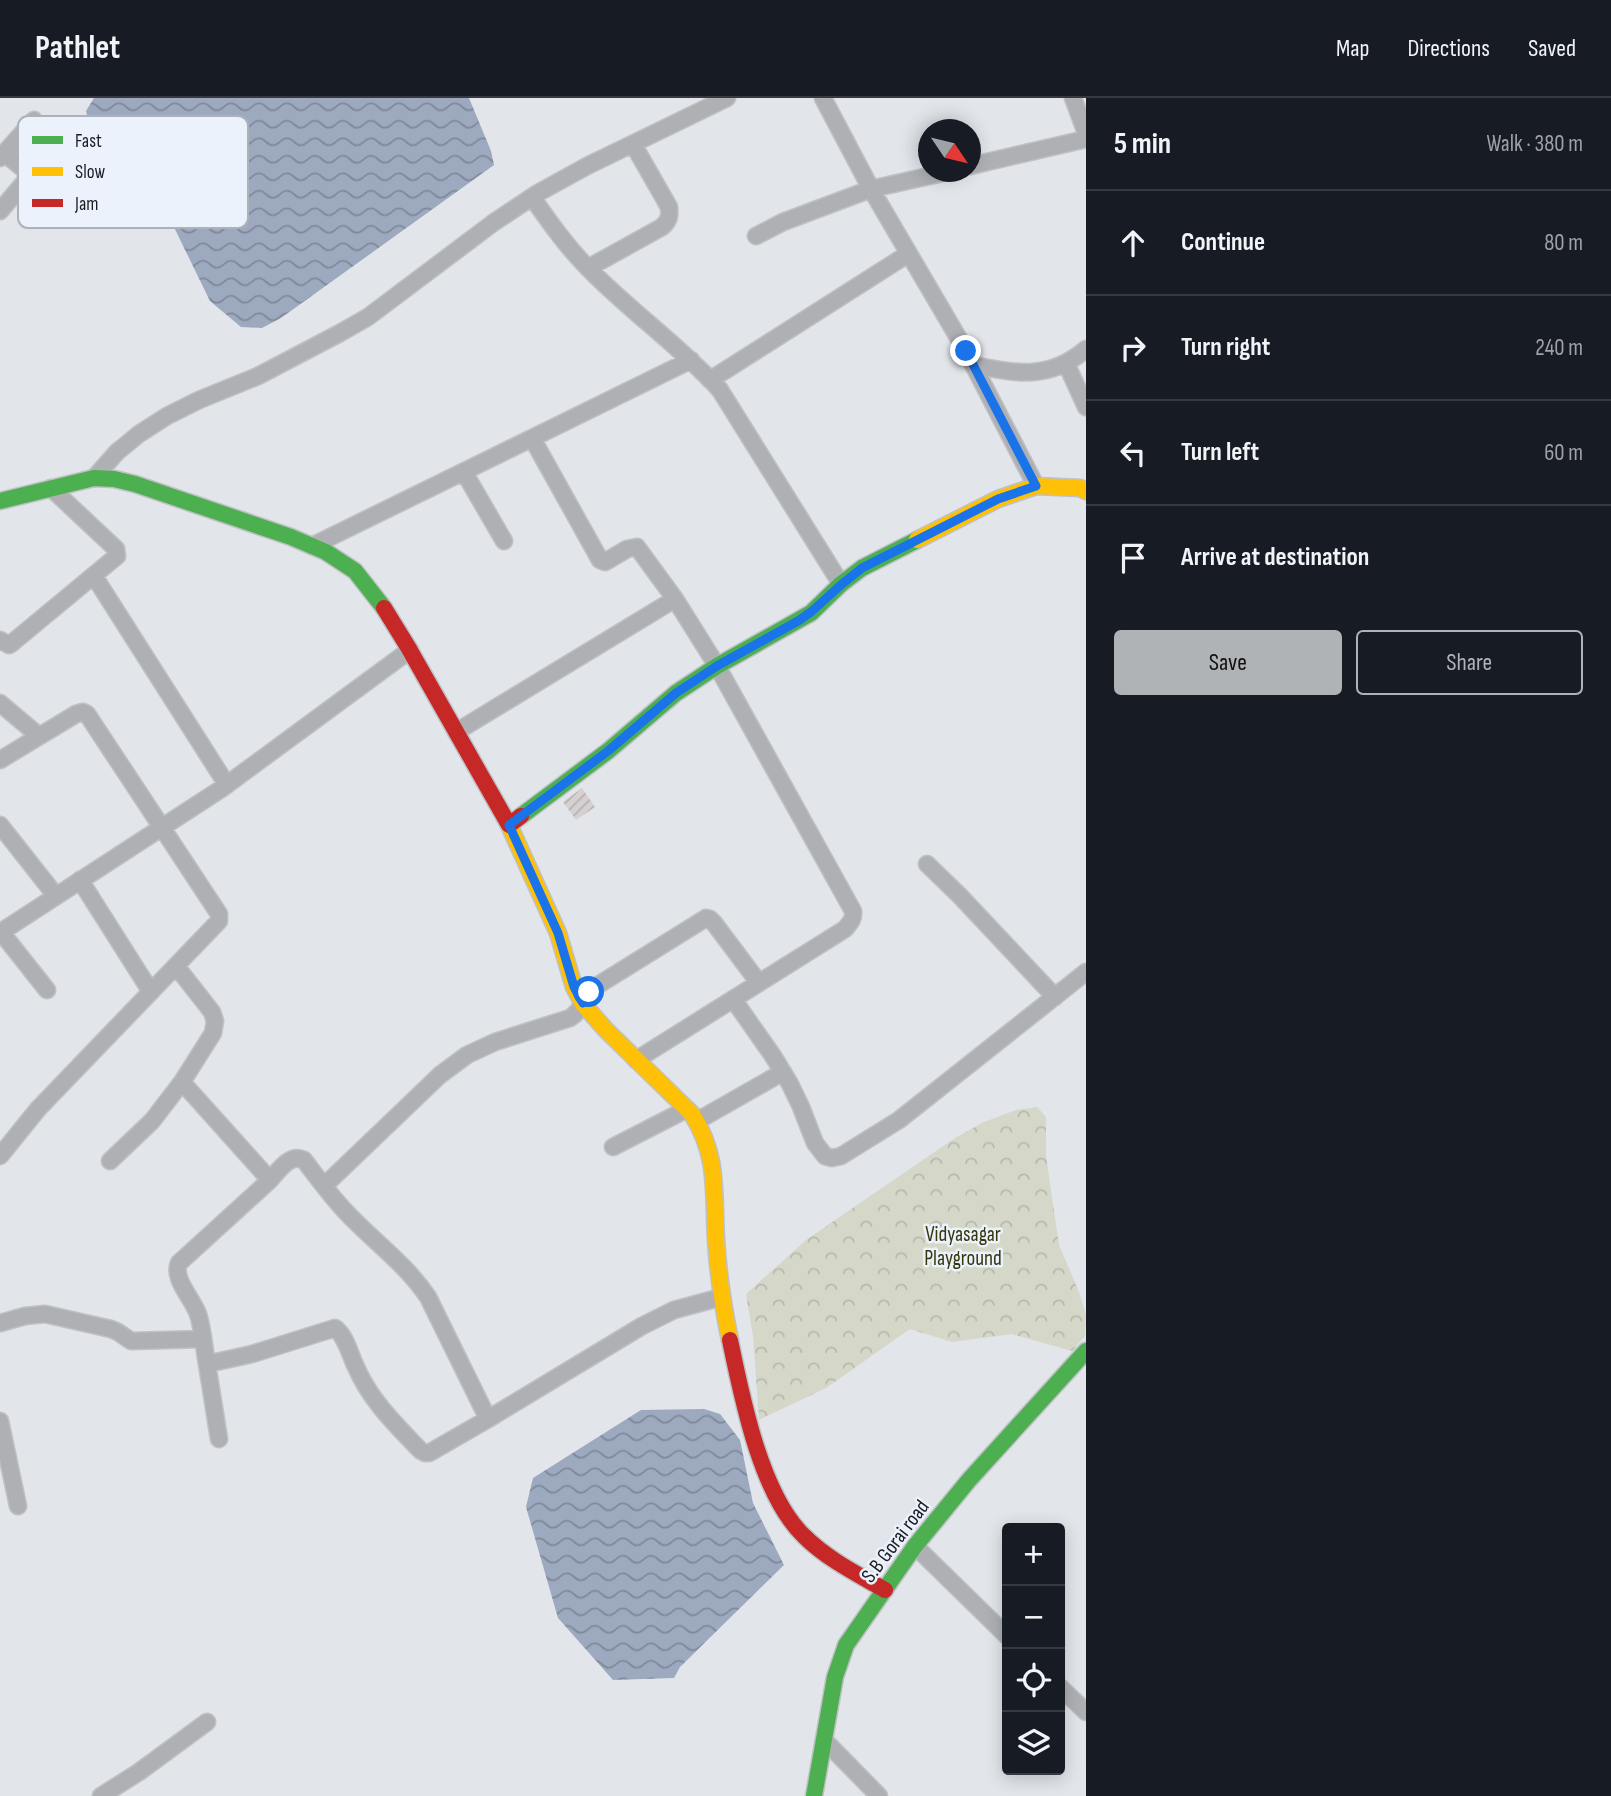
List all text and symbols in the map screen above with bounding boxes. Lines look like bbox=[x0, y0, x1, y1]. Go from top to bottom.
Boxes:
text: Pathlet bbox=[35, 28, 120, 68]
text: Map bbox=[1336, 34, 1369, 63]
text: Directions bbox=[1407, 34, 1490, 63]
text: Saved bbox=[1528, 34, 1576, 63]
legend bbox=[18, 116, 248, 228]
north arrow bbox=[918, 119, 981, 182]
text: 5 min bbox=[1114, 126, 1171, 162]
text: Fast bbox=[75, 130, 102, 153]
text: Walk · 380 m bbox=[1486, 130, 1583, 158]
text: Slow bbox=[75, 161, 105, 184]
text: Jam bbox=[74, 193, 98, 216]
icon: ahead bbox=[1114, 224, 1152, 262]
text: Continue bbox=[1181, 227, 1265, 258]
text: 80 m bbox=[1544, 229, 1583, 257]
icon: right bbox=[1114, 329, 1152, 367]
text: Turn right bbox=[1181, 332, 1270, 363]
text: 240 m bbox=[1535, 334, 1583, 362]
route end bbox=[950, 335, 981, 366]
icon: left bbox=[1114, 434, 1152, 472]
text: Turn left bbox=[1181, 437, 1259, 468]
text: 60 m bbox=[1544, 439, 1583, 467]
icon: arrive bbox=[1114, 539, 1152, 577]
text: Arrive at destination bbox=[1181, 542, 1369, 573]
button: Save bbox=[1114, 630, 1342, 695]
button: Share bbox=[1356, 630, 1583, 695]
route start bbox=[573, 976, 604, 1007]
park label: Vidyasagar Playground bbox=[924, 1222, 1002, 1271]
street label: S.B Gorai road bbox=[856, 1495, 935, 1588]
map controls bbox=[1002, 1523, 1065, 1775]
button: + bbox=[1002, 1523, 1065, 1586]
button: − bbox=[1002, 1586, 1065, 1649]
button: locate bbox=[1002, 1649, 1065, 1712]
button: layers bbox=[1002, 1712, 1065, 1775]

